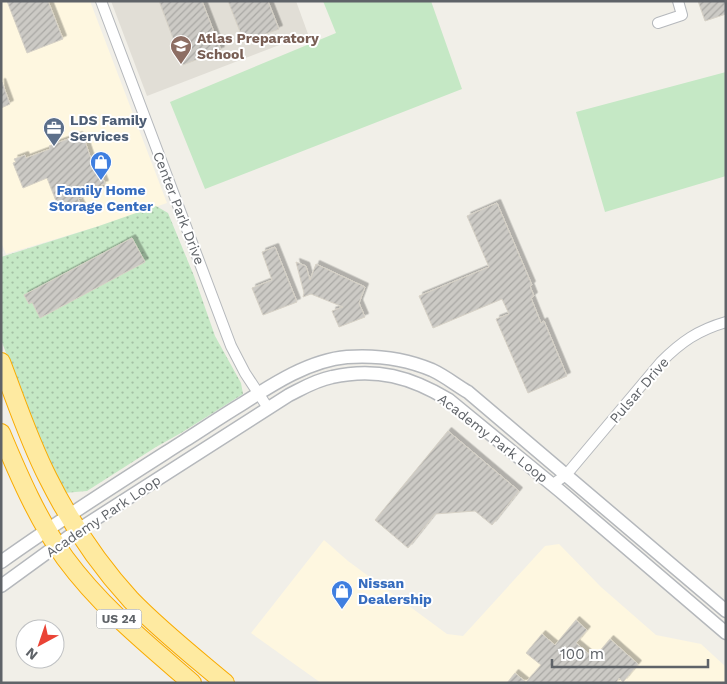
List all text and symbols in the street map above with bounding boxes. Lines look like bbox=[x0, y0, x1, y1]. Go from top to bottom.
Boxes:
place label: Atlas Preparatory School bbox=[197, 30, 319, 62]
school or university icon: Atlas Preparatory School bbox=[169, 34, 193, 65]
place label: LDS Family Services bbox=[70, 112, 147, 144]
office icon: LDS Family Services bbox=[42, 116, 66, 147]
street label: Center Park Drive bbox=[150, 149, 208, 267]
shop icon: Family Home Storage Center bbox=[89, 150, 113, 181]
place label: Family Home Storage Center bbox=[49, 182, 153, 214]
street label: Pulsar Drive bbox=[606, 354, 672, 426]
street label: Academy Park Loop bbox=[435, 390, 551, 486]
street label: Academy Park Loop bbox=[43, 472, 163, 560]
place label: Nissan Dealership bbox=[358, 575, 432, 607]
shop icon: Nissan Dealership bbox=[330, 579, 354, 610]
road number: US 24 bbox=[96, 610, 142, 628]
north arrow bbox=[15, 619, 65, 669]
scale bar bbox=[552, 636, 708, 668]
text: N bbox=[23, 644, 41, 663]
text: 100 m bbox=[560, 645, 604, 663]

